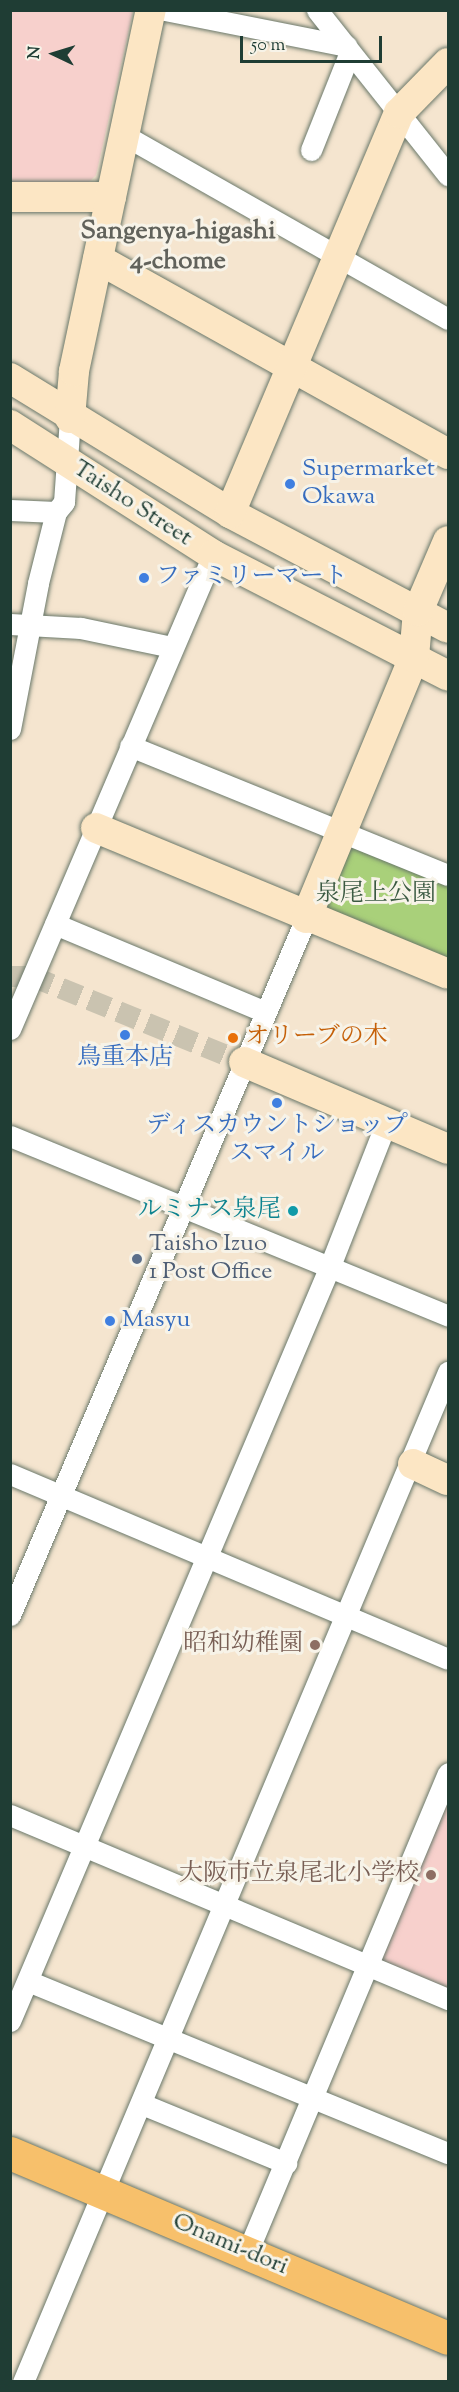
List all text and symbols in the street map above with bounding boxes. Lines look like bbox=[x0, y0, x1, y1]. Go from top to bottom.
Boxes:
north arrow bbox=[24, 24, 84, 84]
scale bar bbox=[243, 24, 386, 62]
text: 50 m bbox=[251, 33, 285, 59]
text: N bbox=[24, 46, 47, 60]
district label: Sangenya-higashi 4-chome bbox=[80, 216, 276, 278]
street label: Taisho Street bbox=[67, 455, 197, 553]
place label: Supermarket Okawa bbox=[302, 456, 435, 512]
marker: Supermarket Okawa bbox=[283, 477, 297, 491]
place label: ファミリーマート bbox=[156, 564, 348, 592]
marker: ファミリーマート bbox=[137, 571, 151, 585]
park label: 泉尾上公園 bbox=[316, 881, 436, 909]
place label: オリーブの木 bbox=[245, 1024, 389, 1052]
marker: 鳥重本店 bbox=[118, 1028, 132, 1042]
marker: オリーブの木 bbox=[226, 1031, 240, 1045]
place label: 鳥重本店 bbox=[77, 1045, 173, 1073]
marker: ディスカウントショップ スマイル bbox=[270, 1096, 284, 1110]
place label: ディスカウントショップ スマイル bbox=[145, 1113, 409, 1169]
place label: ルミナス泉尾 bbox=[137, 1197, 281, 1225]
marker: ルミナス泉尾 bbox=[286, 1204, 300, 1218]
place label: Taisho Izuo 1 Post Office bbox=[149, 1231, 272, 1287]
marker: Taisho Izuo 1 Post Office bbox=[130, 1252, 144, 1266]
place label: Masyu bbox=[122, 1307, 190, 1335]
marker: Masyu bbox=[103, 1314, 117, 1328]
place label: 昭和幼稚園 bbox=[183, 1631, 303, 1659]
marker: 昭和幼稚園 bbox=[308, 1638, 322, 1652]
place label: 大阪市立泉尾北小学校 bbox=[179, 1861, 419, 1889]
marker: 大阪市立泉尾北小学校 bbox=[424, 1868, 438, 1882]
street label: Onami-dori bbox=[168, 2208, 292, 2282]

